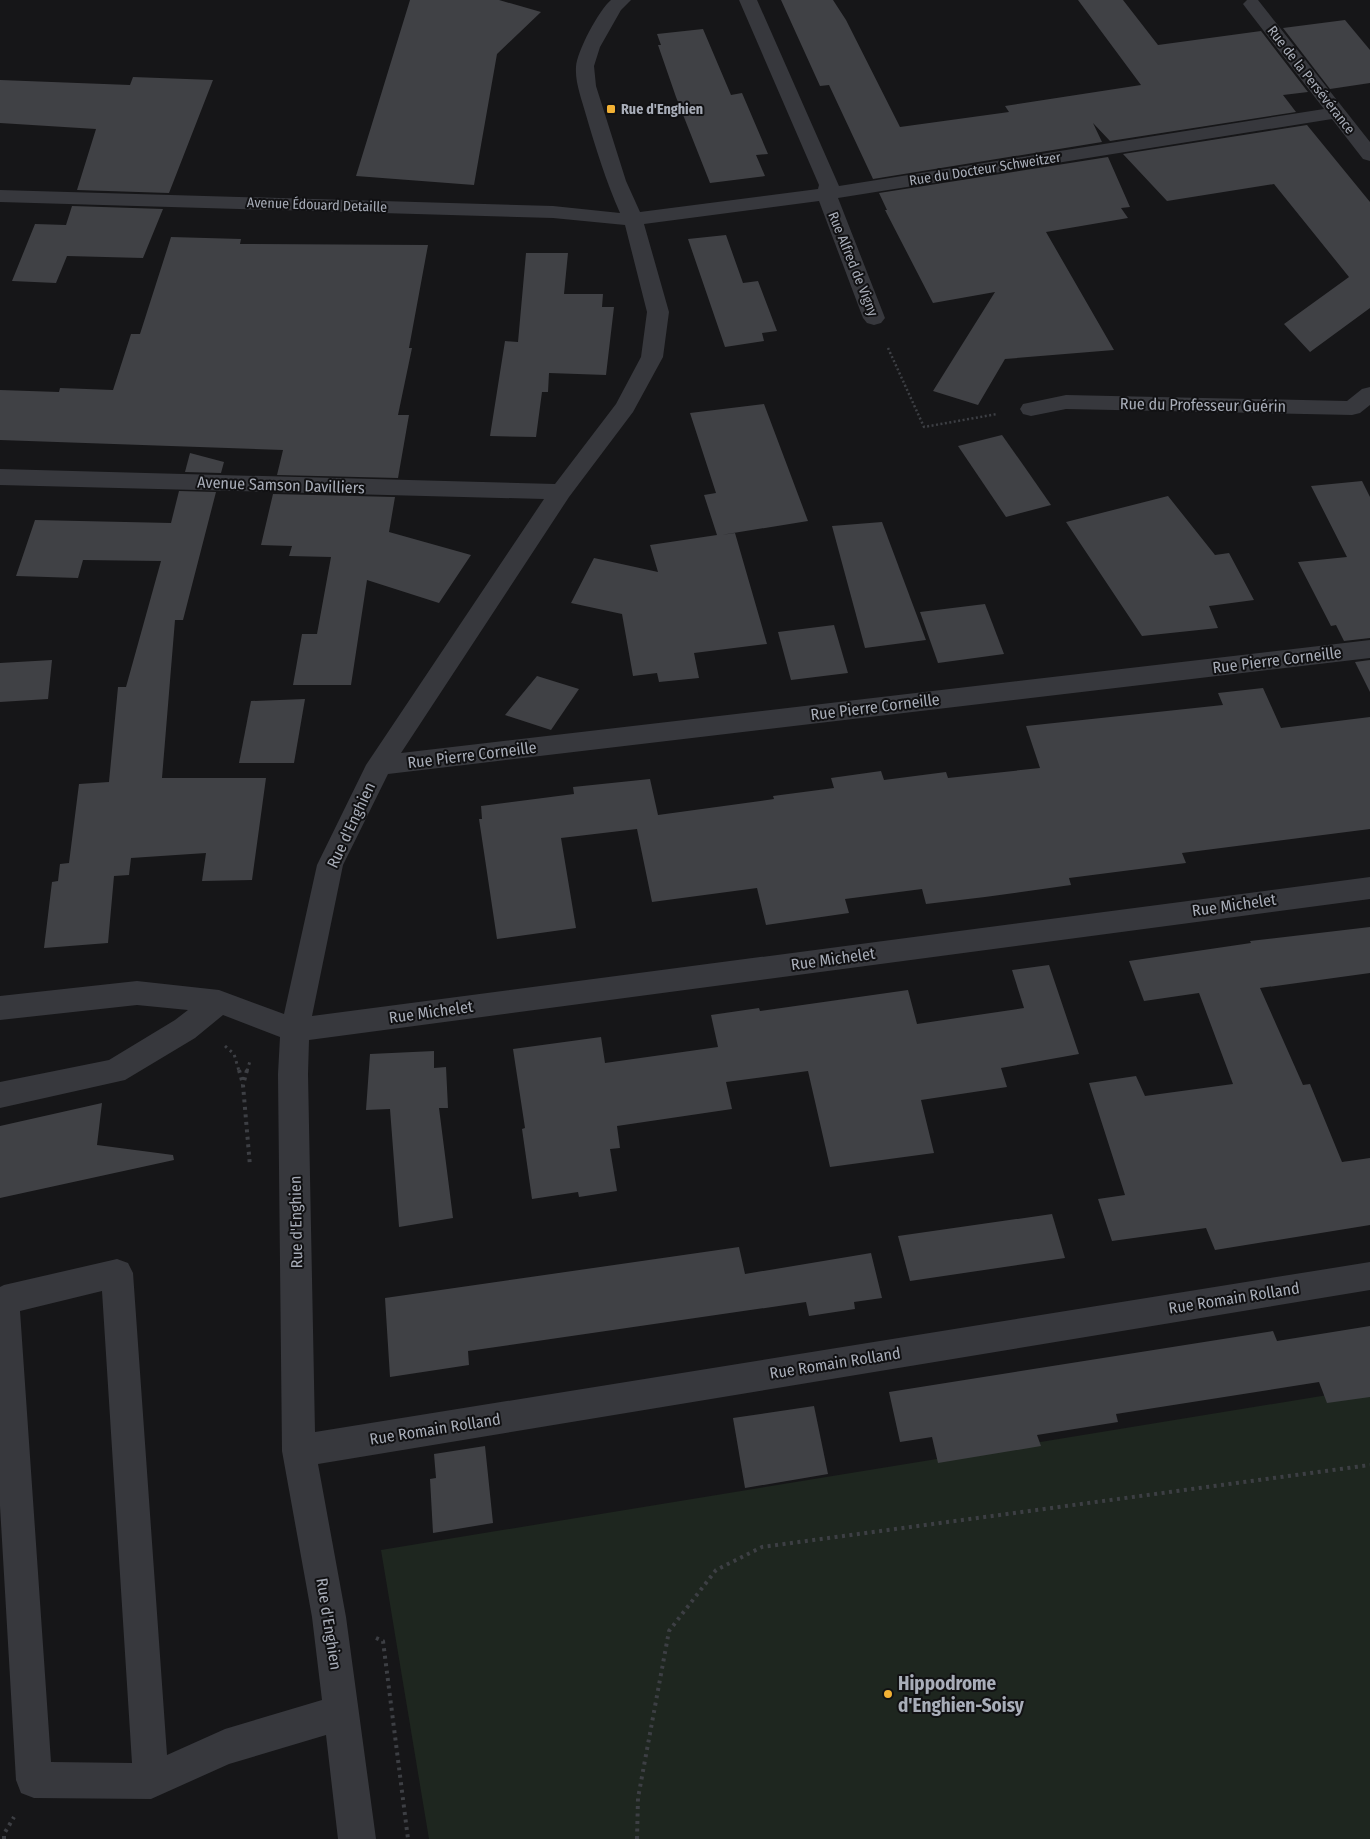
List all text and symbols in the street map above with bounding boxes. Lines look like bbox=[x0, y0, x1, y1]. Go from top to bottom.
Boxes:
street label: Rue de la Persévérance bbox=[1264, 23, 1359, 137]
place label: Rue d'Enghien bbox=[621, 101, 703, 118]
marker: Rue d'Enghien bbox=[605, 103, 617, 115]
street label: Rue du Docteur Schweitzer bbox=[908, 149, 1062, 189]
street label: Avenue Édouard Detaille bbox=[247, 193, 387, 216]
street label: Rue Alfred de Vigny bbox=[824, 209, 882, 319]
street label: Rue du Professeur Guérin bbox=[1120, 394, 1286, 416]
street label: Avenue Samson Davilliers bbox=[197, 473, 365, 497]
street label: Rue Pierre Corneille bbox=[1211, 643, 1343, 677]
street label: Rue Pierre Corneille bbox=[809, 690, 941, 724]
street label: Rue Pierre Corneille bbox=[406, 738, 538, 772]
street label: Rue d'Enghien bbox=[323, 779, 379, 871]
street label: Rue Michelet bbox=[1191, 890, 1278, 920]
street label: Rue Michelet bbox=[790, 944, 877, 974]
street label: Rue Michelet bbox=[388, 997, 475, 1027]
street label: Rue d'Enghien bbox=[286, 1176, 306, 1268]
street label: Rue Romain Rolland bbox=[1167, 1278, 1301, 1318]
street label: Rue Romain Rolland bbox=[768, 1343, 902, 1383]
street label: Rue Romain Rolland bbox=[368, 1409, 502, 1449]
street label: Rue d'Enghien bbox=[312, 1577, 346, 1671]
place label: Hippodrome d'Enghien-Soisy bbox=[898, 1672, 1025, 1717]
marker: Hippodrome d'Enghien-Soisy bbox=[882, 1688, 894, 1700]

